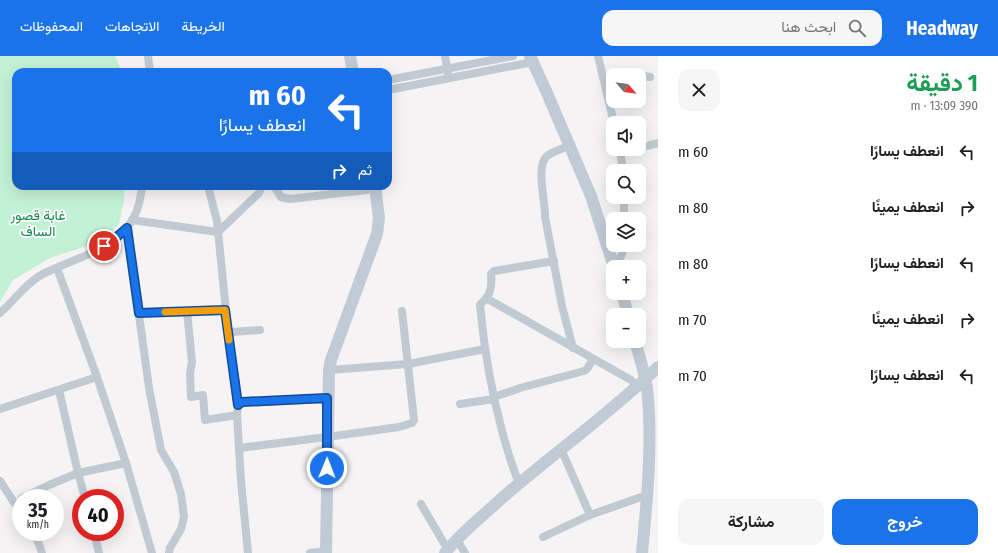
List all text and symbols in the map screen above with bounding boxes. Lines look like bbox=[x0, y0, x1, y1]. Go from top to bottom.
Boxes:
search box bbox=[602, 10, 882, 46]
icon: search bbox=[846, 17, 868, 39]
text: Headway bbox=[906, 17, 978, 40]
text: المحفوظات bbox=[20, 18, 83, 35]
text: الاتجاهات bbox=[105, 18, 159, 35]
text: الخريطة bbox=[181, 18, 225, 35]
text: ابحث هنا bbox=[781, 18, 836, 36]
north arrow bbox=[606, 68, 646, 108]
map controls bbox=[606, 68, 646, 348]
button: close bbox=[678, 69, 720, 111]
text: 1 دقيقة bbox=[906, 69, 978, 97]
text: 60 m bbox=[249, 79, 306, 112]
icon: left bbox=[320, 84, 372, 136]
text: 390 m · 13:09 bbox=[911, 98, 978, 113]
text: انعطف يسارًا bbox=[219, 114, 306, 136]
button: sound bbox=[606, 116, 646, 156]
icon: left bbox=[956, 141, 978, 163]
text: انعطف يسارًا bbox=[870, 142, 944, 160]
text: 60 m bbox=[678, 143, 708, 161]
icon: right bbox=[328, 160, 350, 182]
text: ثم bbox=[358, 161, 372, 179]
button: search bbox=[606, 164, 646, 204]
icon: right bbox=[956, 197, 978, 219]
text: انعطف يمينًا bbox=[872, 198, 944, 216]
text: 80 m bbox=[678, 199, 708, 217]
park label: غابة قصور الساف bbox=[9, 207, 66, 240]
button: layers bbox=[606, 212, 646, 252]
pin bbox=[87, 229, 121, 263]
icon: arrive bbox=[93, 235, 115, 257]
icon: left bbox=[956, 253, 978, 275]
text: انعطف يسارًا bbox=[870, 254, 944, 272]
text: 80 m bbox=[678, 255, 708, 273]
button: + bbox=[606, 260, 646, 300]
button: − bbox=[606, 308, 646, 348]
icon: right bbox=[956, 309, 978, 331]
text: انعطف يمينًا bbox=[872, 310, 944, 328]
text: 70 m bbox=[678, 311, 707, 329]
icon: left bbox=[956, 365, 978, 387]
text: انعطف يسارًا bbox=[870, 366, 944, 384]
text: 70 m bbox=[678, 367, 707, 385]
position arrow bbox=[306, 447, 348, 489]
speed limit sign: 40 bbox=[72, 489, 124, 541]
text: 35 bbox=[28, 498, 48, 522]
button: مشاركة bbox=[678, 499, 824, 545]
button: خروج bbox=[832, 499, 978, 545]
text: km/h bbox=[27, 519, 49, 531]

